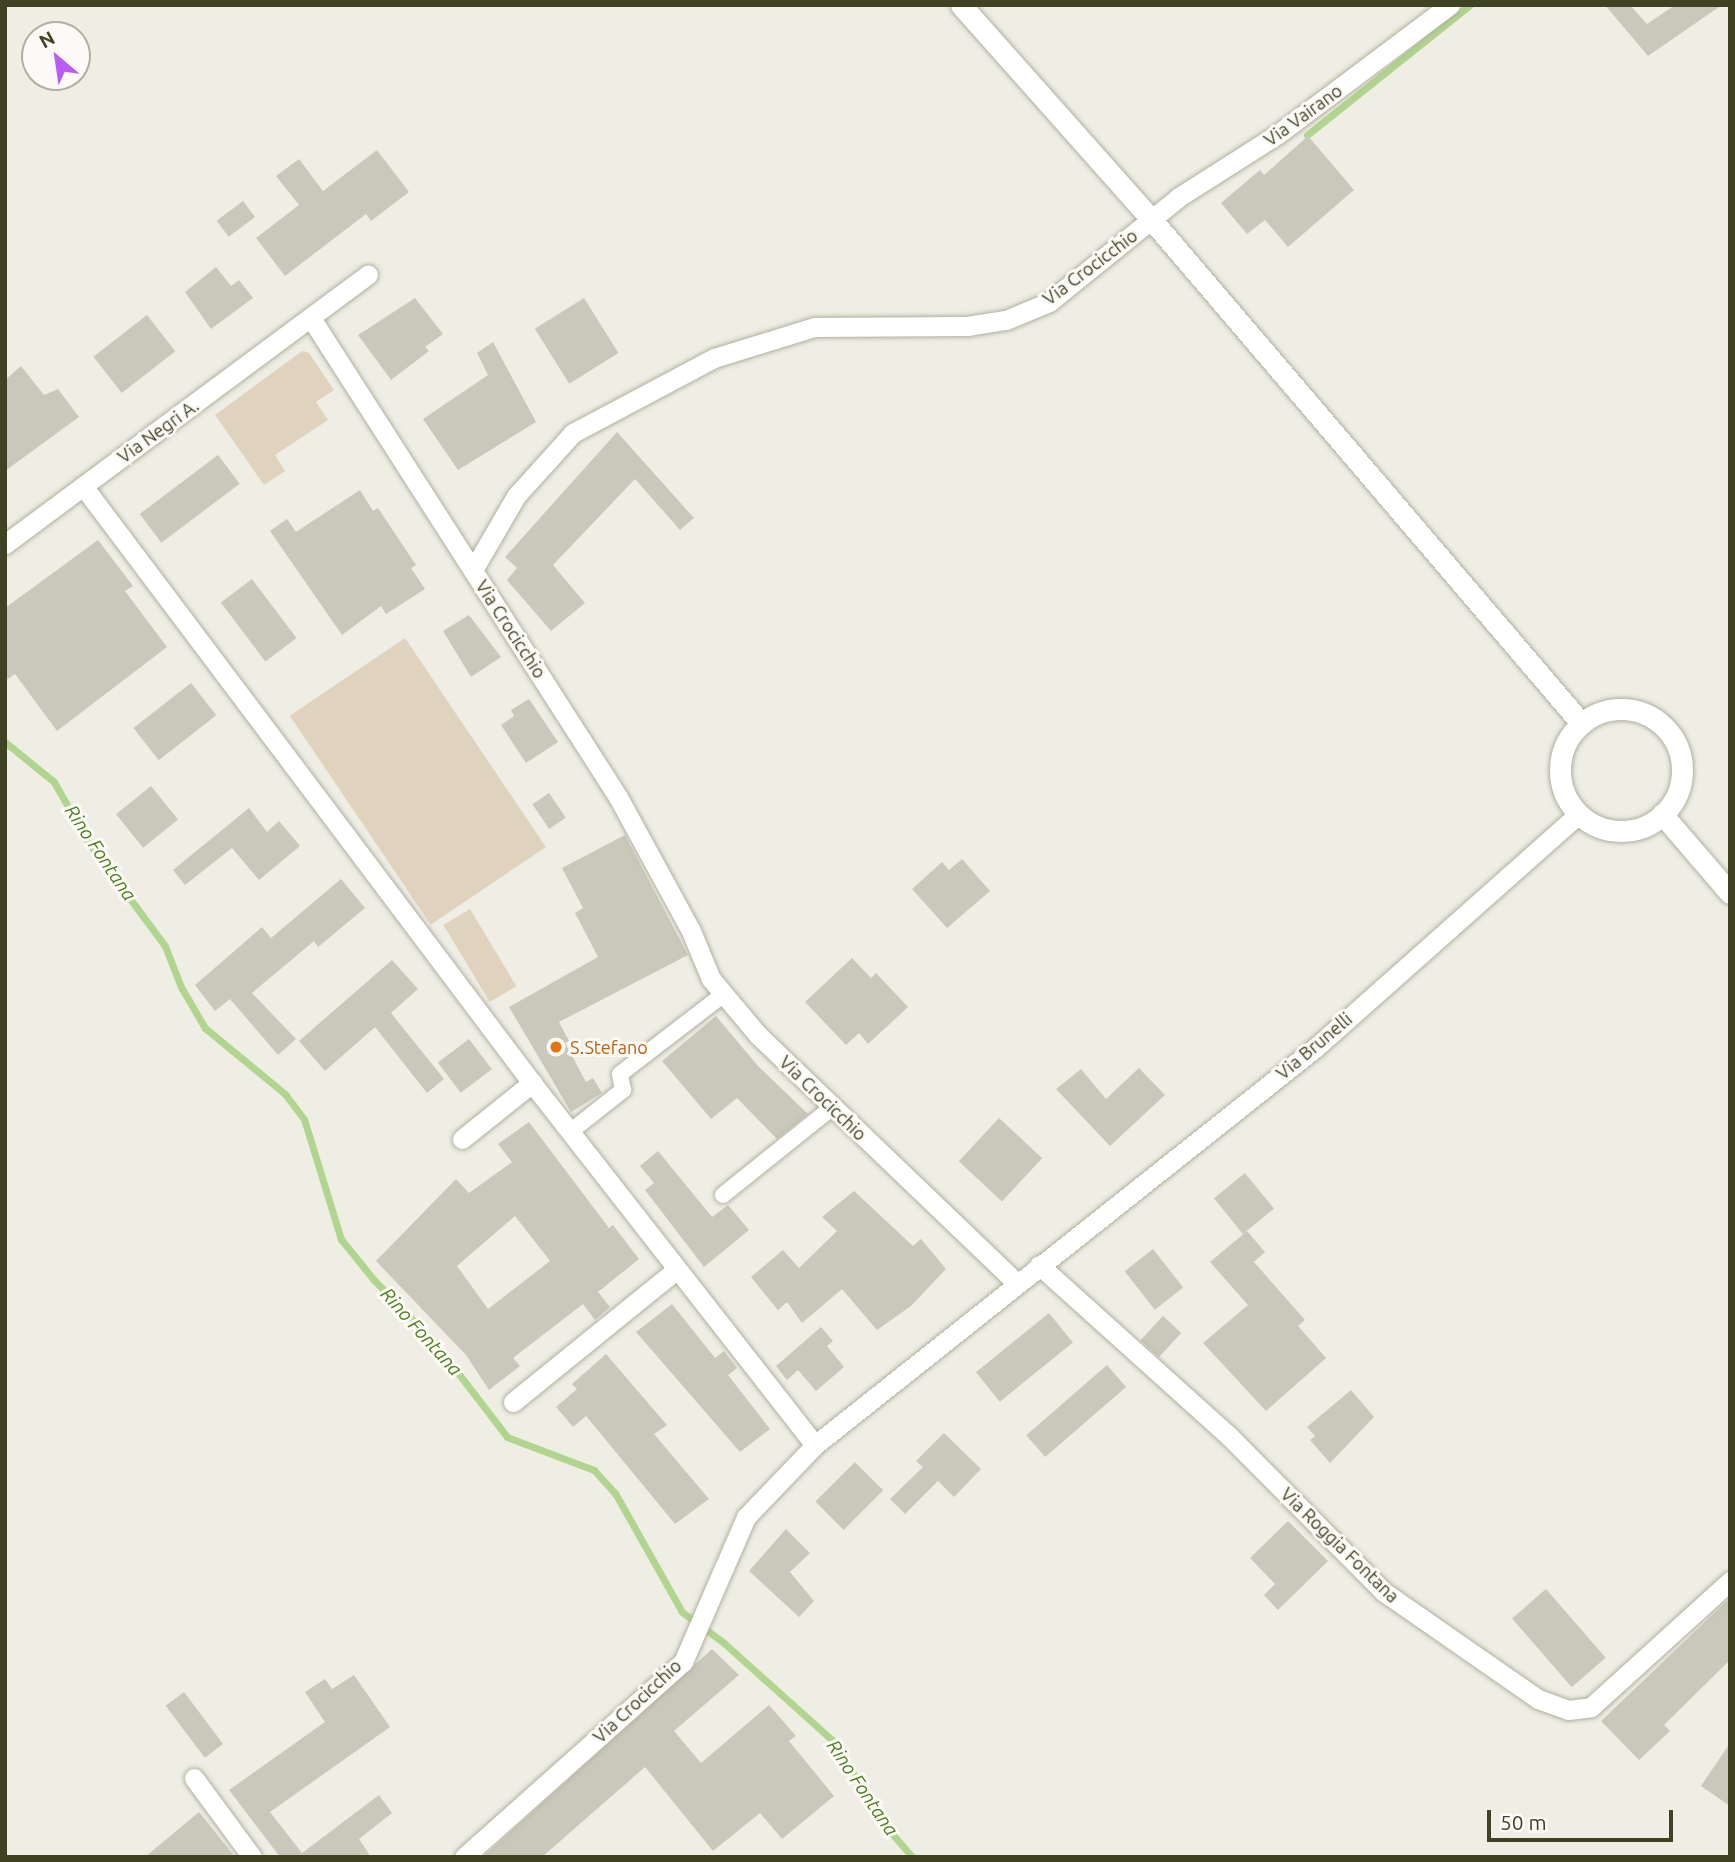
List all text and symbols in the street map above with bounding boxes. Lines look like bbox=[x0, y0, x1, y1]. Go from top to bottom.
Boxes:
north arrow bbox=[21, 21, 91, 91]
text: N bbox=[35, 26, 58, 52]
street label: Via Vairano bbox=[1260, 79, 1346, 151]
street label: Via Crocicchio bbox=[1038, 224, 1142, 310]
street label: Via Negri A. bbox=[113, 394, 203, 468]
street label: Via Crocicchio bbox=[471, 576, 551, 682]
water label: Rino Fontana bbox=[60, 801, 140, 905]
street label: Via Brunelli bbox=[1272, 1008, 1356, 1084]
place label: S.Stefano bbox=[570, 1036, 648, 1058]
marker: S.Stefano bbox=[548, 1039, 564, 1055]
street label: Via Crocicchio bbox=[775, 1051, 871, 1145]
water label: Rino Fontana bbox=[376, 1283, 466, 1381]
street label: Via Roggia Fontana bbox=[1276, 1483, 1404, 1607]
street label: Via Crocicchio bbox=[588, 1655, 686, 1747]
water label: Rino Fontana bbox=[822, 1736, 902, 1840]
scale bar bbox=[1490, 1796, 1676, 1840]
text: 50 m bbox=[1500, 1810, 1547, 1834]

